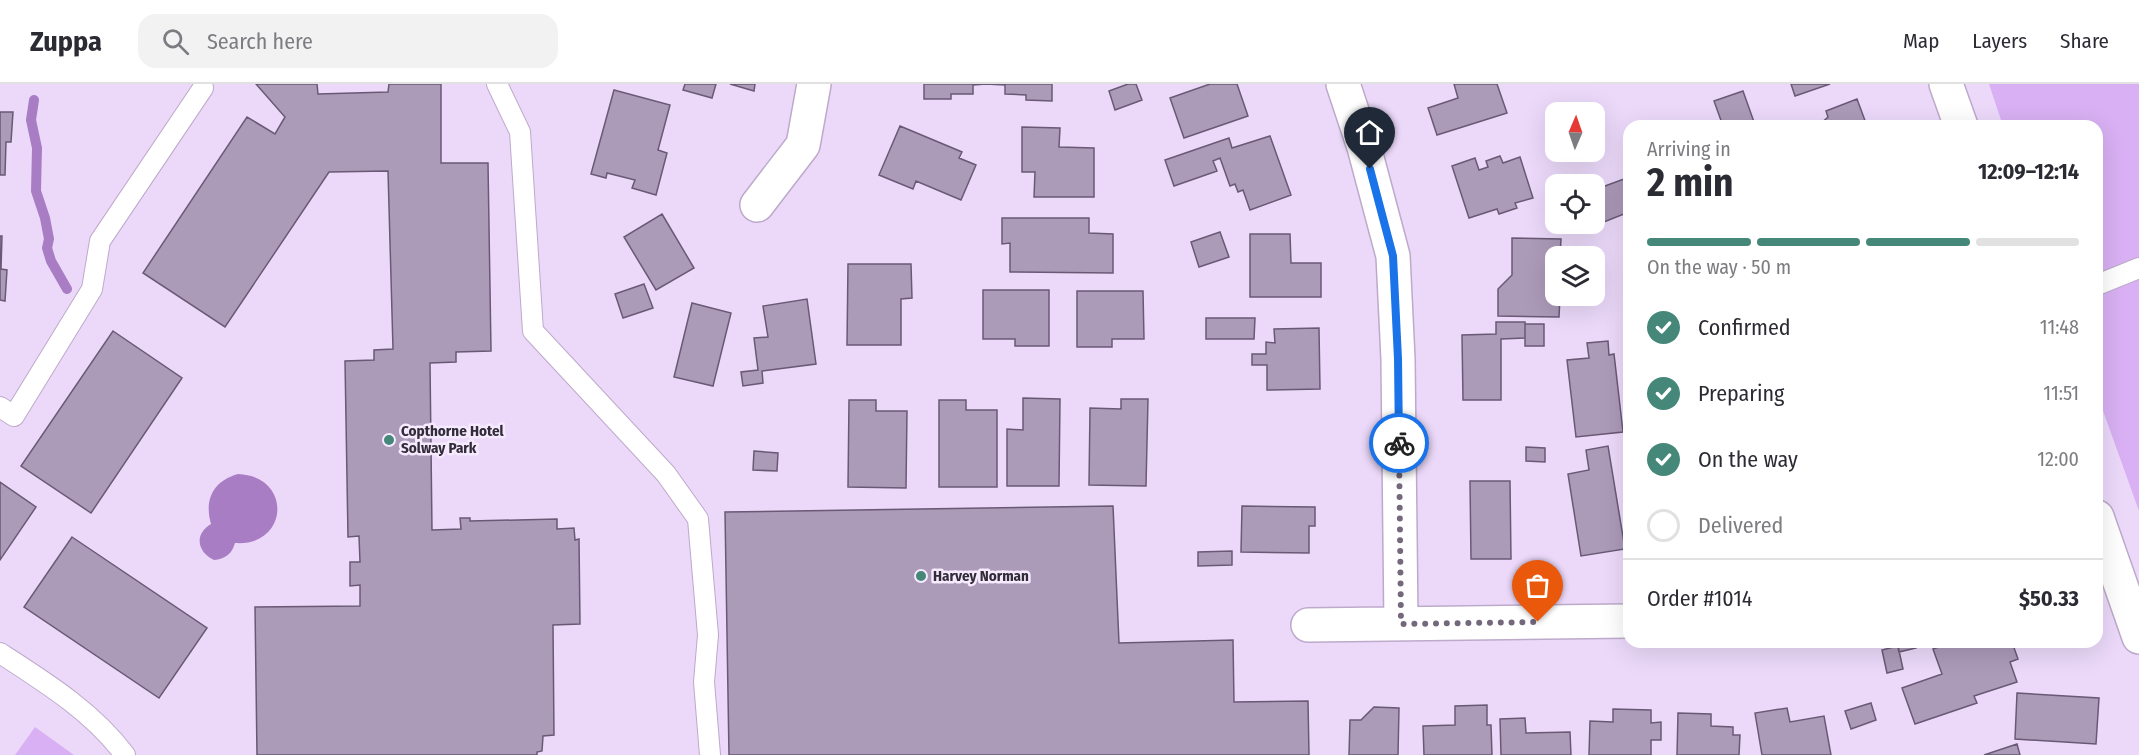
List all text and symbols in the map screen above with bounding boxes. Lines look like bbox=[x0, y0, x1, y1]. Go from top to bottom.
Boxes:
search box bbox=[138, 14, 558, 68]
text: Zuppa bbox=[30, 25, 102, 58]
icon: search bbox=[159, 25, 192, 58]
text: Search here bbox=[207, 28, 313, 55]
text: Map bbox=[1903, 28, 1939, 54]
text: Layers bbox=[1972, 28, 2027, 54]
text: Share bbox=[2060, 28, 2109, 54]
north arrow bbox=[1545, 102, 1605, 162]
map controls bbox=[1545, 102, 1605, 306]
pin bbox=[1344, 107, 1395, 169]
icon: home bbox=[1353, 116, 1386, 149]
text: Arriving in bbox=[1647, 137, 1731, 161]
text: 12:09–12:14 bbox=[1978, 158, 2079, 185]
text: 2 min bbox=[1647, 160, 1733, 206]
button: locate bbox=[1545, 174, 1605, 234]
button: layers bbox=[1545, 246, 1605, 306]
text: On the way · 50 m bbox=[1647, 255, 1791, 279]
icon: check bbox=[1647, 311, 1680, 344]
text: Confirmed bbox=[1698, 314, 1791, 341]
text: 11:48 bbox=[2040, 315, 2079, 339]
icon: check bbox=[1647, 377, 1680, 410]
text: Preparing bbox=[1698, 380, 1784, 407]
text: 11:51 bbox=[2043, 381, 2079, 405]
courier bbox=[1369, 413, 1429, 473]
place label: Copthorne Hotel Solway Park bbox=[401, 422, 505, 457]
icon: bike bbox=[1383, 427, 1416, 460]
marker: Copthorne Hotel Solway Park bbox=[382, 433, 396, 447]
icon: check bbox=[1647, 443, 1680, 476]
text: On the way bbox=[1698, 446, 1798, 473]
text: 12:00 bbox=[2037, 447, 2079, 471]
text: Delivered bbox=[1698, 512, 1783, 539]
pin bbox=[1512, 560, 1563, 622]
place label: Harvey Norman bbox=[933, 567, 1029, 585]
marker: Harvey Norman bbox=[914, 569, 928, 583]
icon: bag bbox=[1521, 569, 1554, 602]
text: Order #1014 bbox=[1647, 585, 1753, 612]
text: $50.33 bbox=[2019, 585, 2079, 612]

